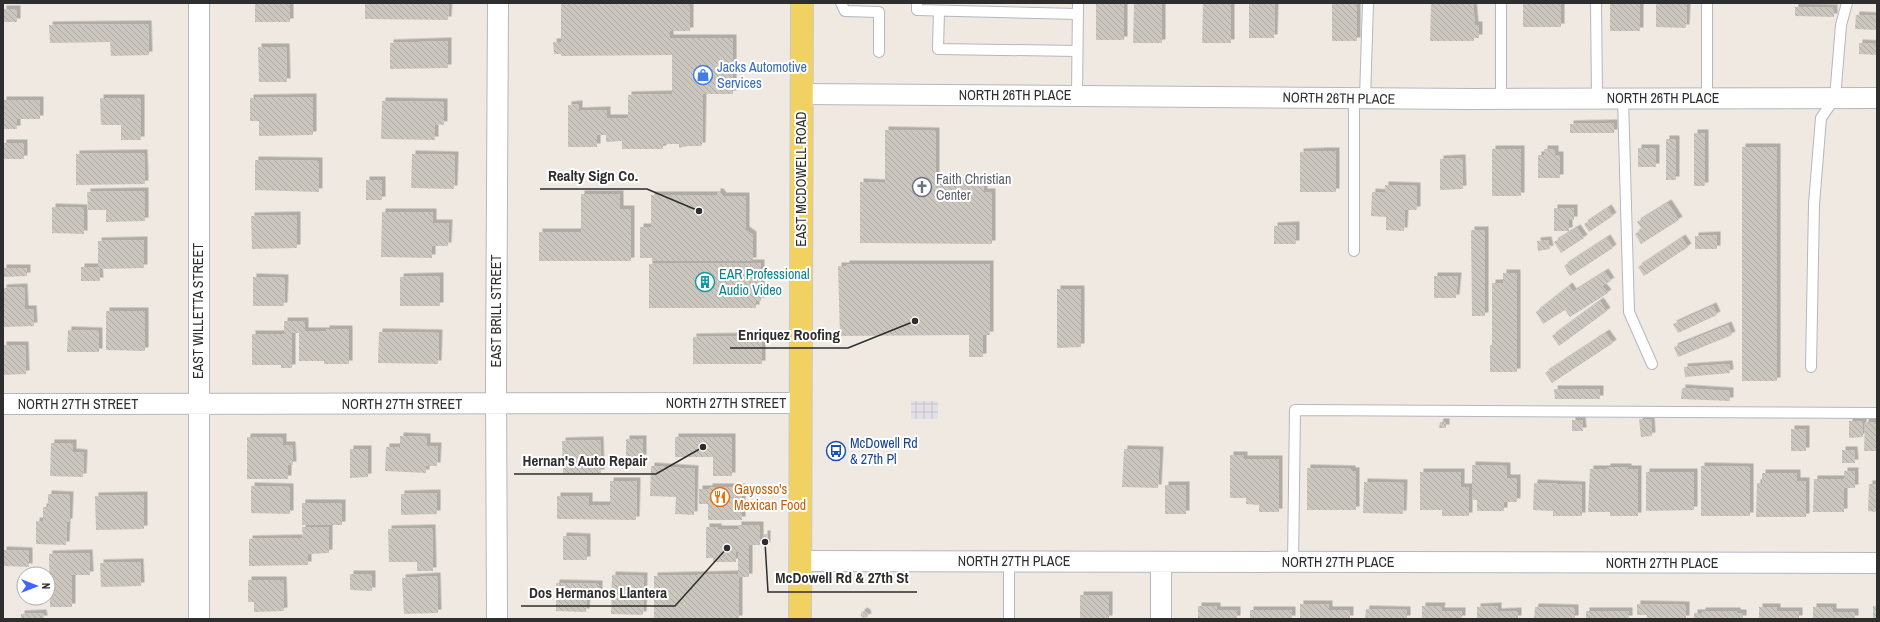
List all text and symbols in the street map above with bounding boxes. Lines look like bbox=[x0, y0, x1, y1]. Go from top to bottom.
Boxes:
place label: Jacks Automotive Services bbox=[717, 58, 807, 92]
shop icon: Jacks Automotive Services bbox=[692, 64, 714, 86]
street label: NORTH 26TH PLACE bbox=[959, 86, 1071, 104]
street label: NORTH 26TH PLACE bbox=[1282, 88, 1396, 108]
street label: NORTH 26TH PLACE bbox=[1607, 89, 1719, 107]
street label: EAST MCDOWELL ROAD bbox=[792, 111, 810, 247]
callout: Realty Sign Co. bbox=[540, 162, 647, 189]
text: Realty Sign Co. bbox=[548, 165, 638, 186]
place label: Faith Christian Center bbox=[936, 170, 1011, 204]
church icon: Faith Christian Center bbox=[911, 176, 933, 198]
street label: EAST WILLETTA STREET bbox=[189, 243, 207, 379]
street label: EAST BRILL STREET bbox=[487, 255, 505, 367]
place label: EAR Professional Audio Video bbox=[718, 265, 810, 299]
building icon: EAR Professional Audio Video bbox=[694, 271, 716, 293]
callout: Enriquez Roofing bbox=[730, 321, 848, 348]
text: Enriquez Roofing bbox=[738, 324, 840, 345]
street label: NORTH 27TH STREET bbox=[666, 394, 786, 412]
street label: NORTH 27TH STREET bbox=[18, 395, 138, 413]
street label: NORTH 27TH STREET bbox=[342, 395, 462, 413]
place label: McDowell Rd & 27th Pl bbox=[850, 434, 918, 468]
bus stop icon: McDowell Rd & 27th Pl bbox=[825, 440, 847, 462]
callout: Hernan's Auto Repair bbox=[514, 447, 656, 474]
text: Hernan's Auto Repair bbox=[523, 450, 648, 471]
place label: Gayosso's Mexican Food bbox=[734, 480, 806, 514]
restaurant icon: Gayosso's Mexican Food bbox=[709, 486, 731, 508]
street label: NORTH 27TH PLACE bbox=[958, 552, 1070, 570]
street label: NORTH 27TH PLACE bbox=[1282, 553, 1394, 571]
street label: NORTH 27TH PLACE bbox=[1606, 554, 1718, 572]
callout: McDowell Rd & 27th St bbox=[768, 565, 917, 592]
north arrow bbox=[16, 566, 56, 606]
text: McDowell Rd & 27th St bbox=[775, 567, 909, 588]
callout: Dos Hermanos Llantera bbox=[521, 579, 675, 606]
text: Dos Hermanos Llantera bbox=[529, 582, 667, 603]
text: N bbox=[39, 583, 53, 589]

